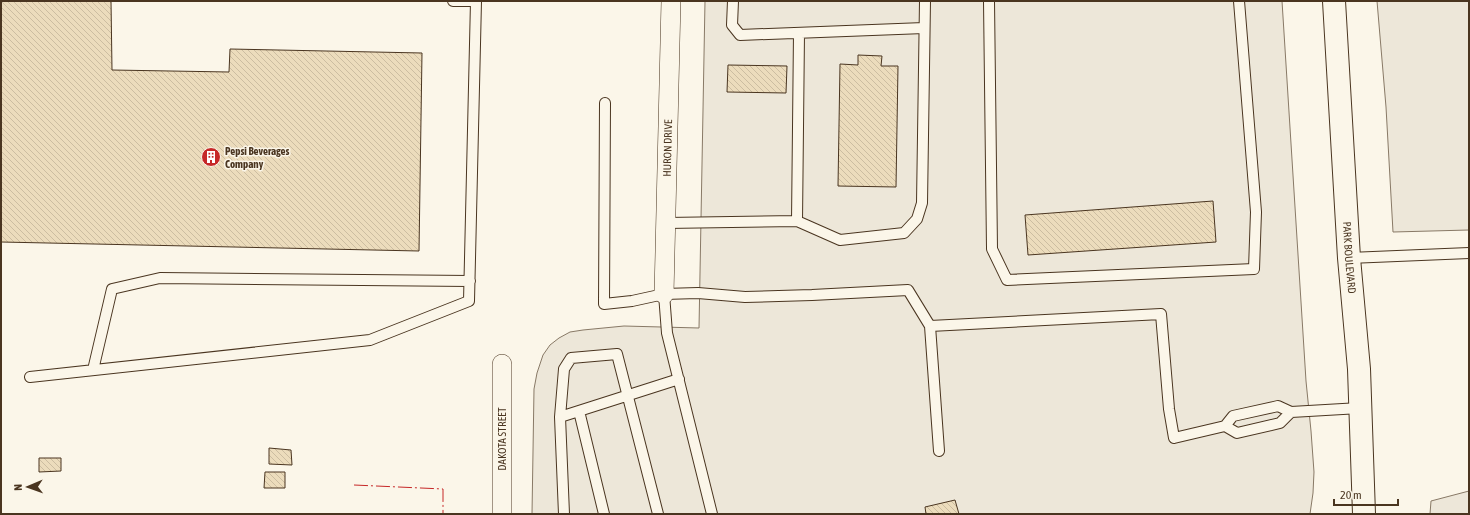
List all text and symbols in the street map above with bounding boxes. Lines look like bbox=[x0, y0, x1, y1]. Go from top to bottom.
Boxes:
street label: HURON DRIVE bbox=[661, 119, 674, 177]
place label: Pepsi Beverages Company bbox=[225, 145, 290, 170]
building icon: Pepsi Beverages Company bbox=[200, 146, 222, 168]
street label: PARK BOULEVARD bbox=[1341, 221, 1358, 294]
street label: DAKOTA STREET bbox=[496, 407, 508, 471]
north arrow bbox=[8, 467, 48, 507]
scale bar bbox=[1334, 481, 1398, 507]
text: N bbox=[12, 484, 24, 491]
text: 20 m bbox=[1340, 488, 1362, 502]

